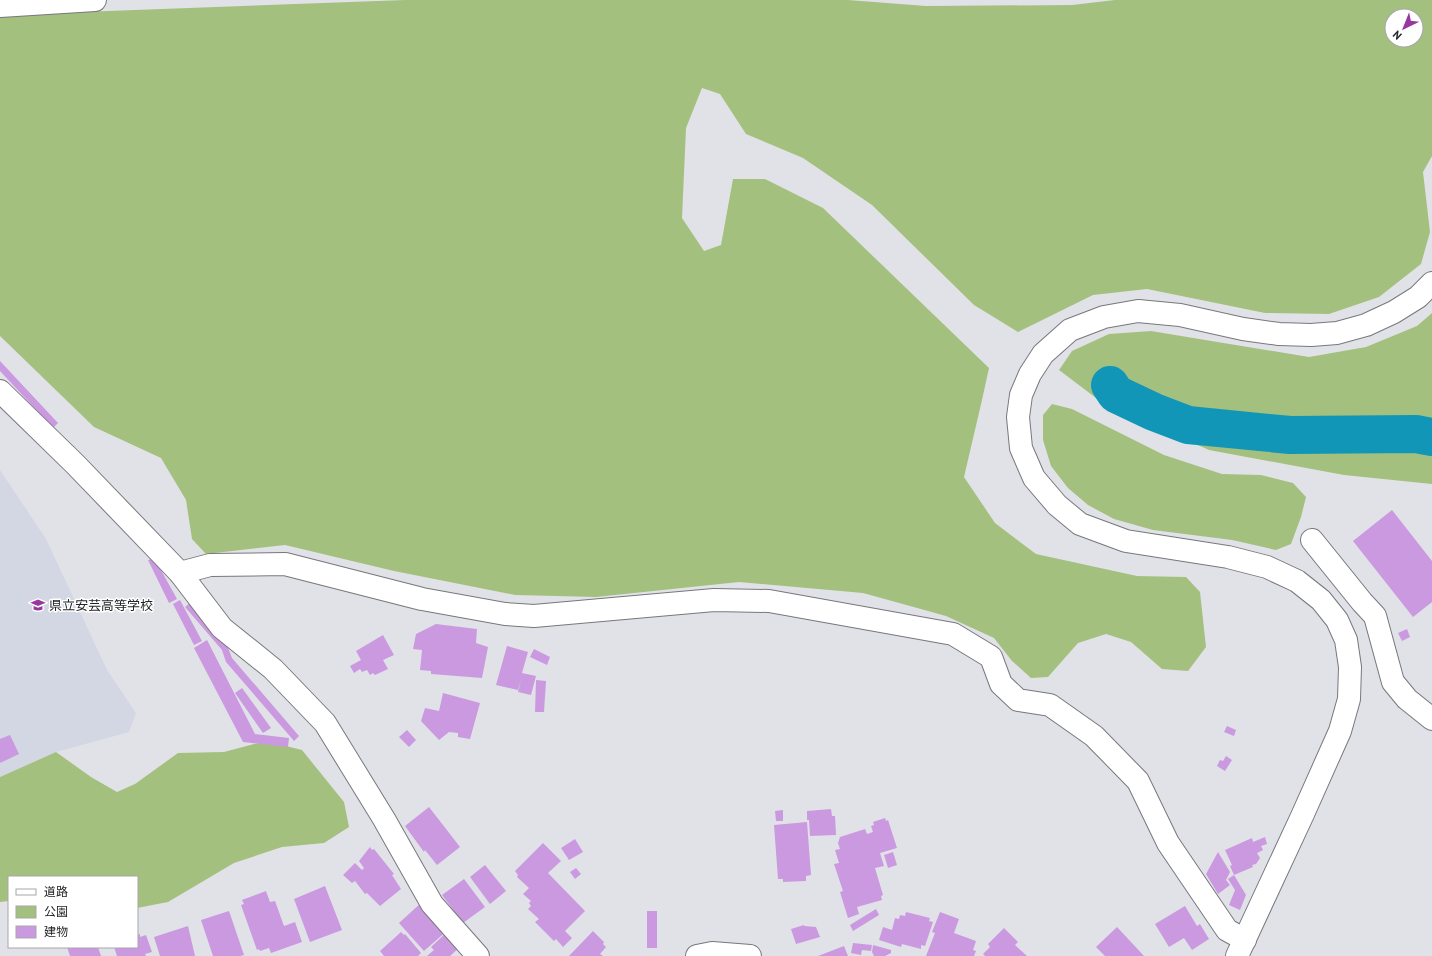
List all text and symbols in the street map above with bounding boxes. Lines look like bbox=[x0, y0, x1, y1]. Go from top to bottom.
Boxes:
north arrow bbox=[1384, 8, 1424, 48]
text: N bbox=[1390, 28, 1405, 43]
school or university icon: 県立安芸高等学校 bbox=[30, 597, 46, 613]
place label: 県立安芸高等学校 bbox=[49, 597, 153, 614]
legend bbox=[8, 876, 138, 948]
text: 道路 bbox=[44, 884, 68, 899]
text: 公園 bbox=[44, 904, 68, 919]
text: 建物 bbox=[44, 924, 68, 939]

